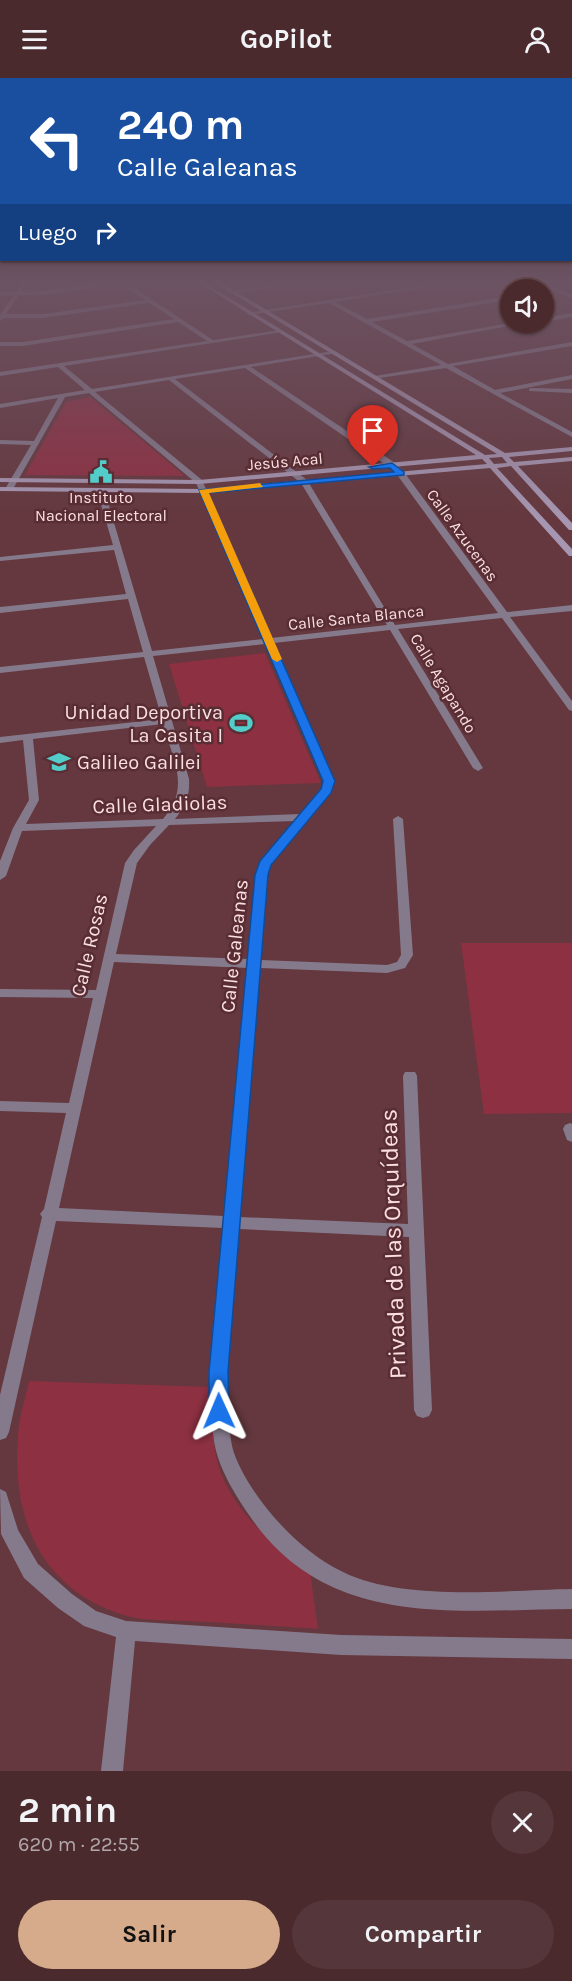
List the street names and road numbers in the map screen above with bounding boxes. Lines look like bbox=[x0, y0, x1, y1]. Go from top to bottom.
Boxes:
street label: Jesús Acal bbox=[247, 449, 324, 474]
street label: Calle Azucenas bbox=[423, 485, 502, 585]
street label: Calle Santa Blanca bbox=[287, 601, 425, 634]
street label: Calle Agapando bbox=[406, 630, 481, 736]
street label: Calle Gladiolas bbox=[92, 791, 228, 818]
street label: Calle Galeanas bbox=[216, 878, 253, 1014]
street label: Calle Rosas bbox=[67, 892, 112, 999]
street label: Privada de las Orquídeas bbox=[374, 1108, 412, 1380]

